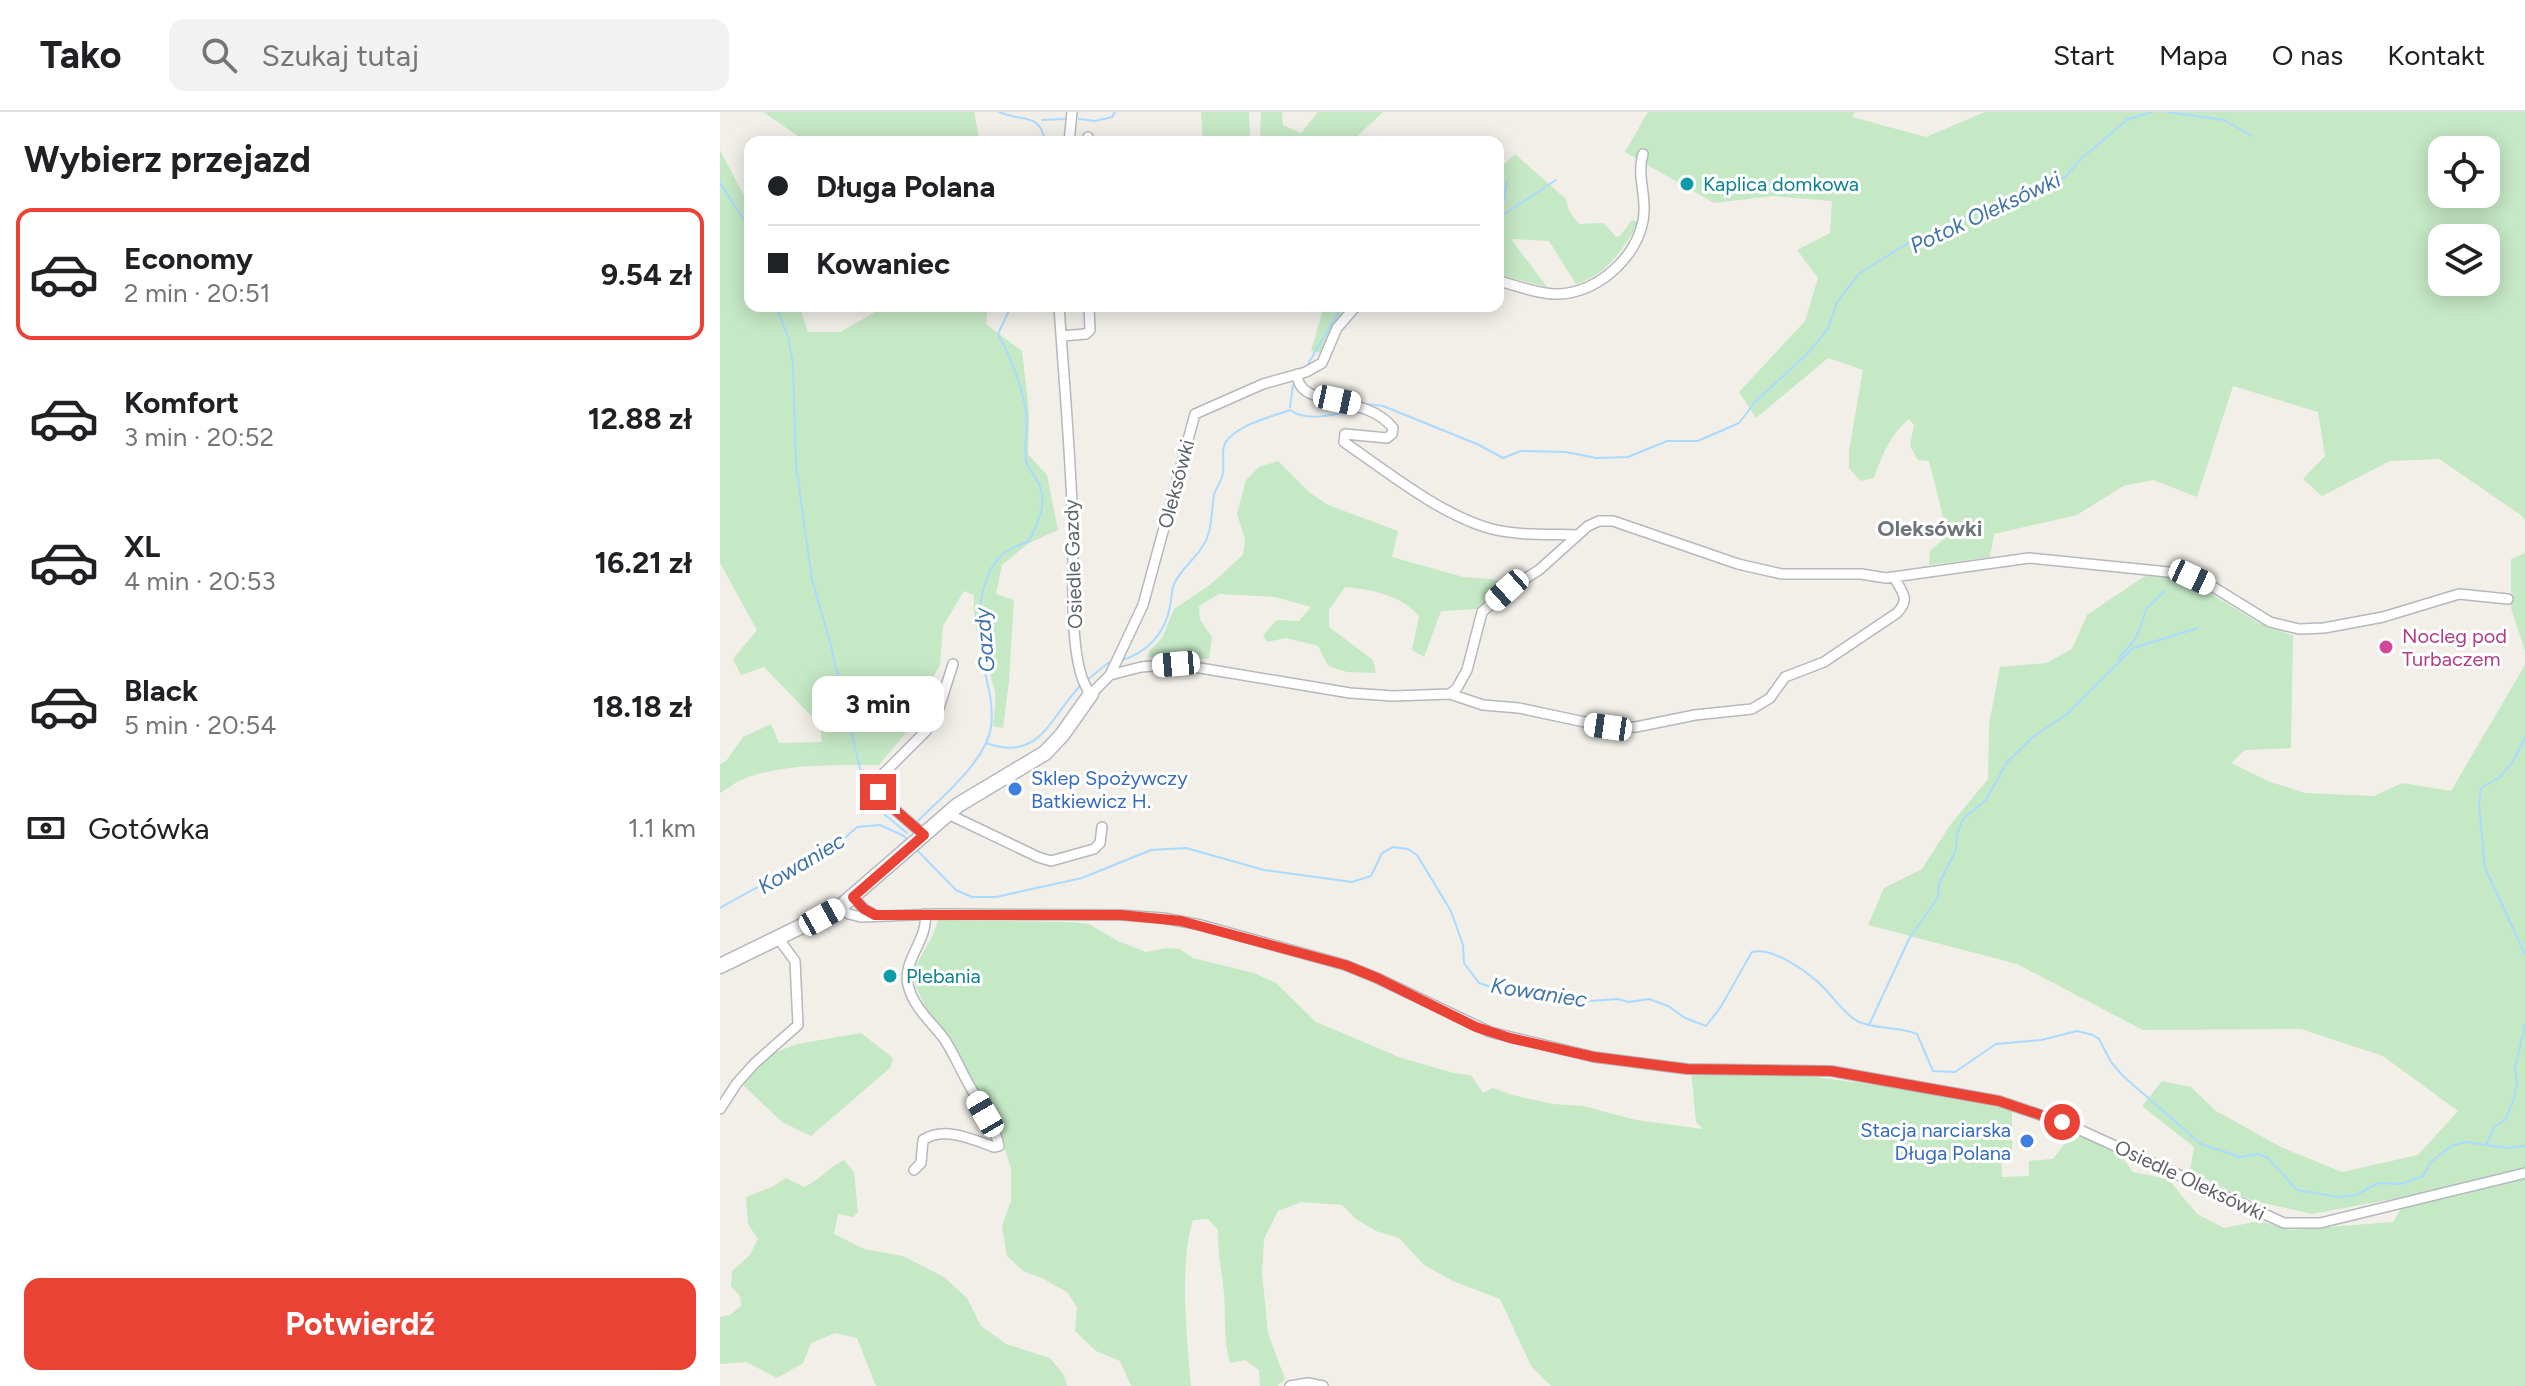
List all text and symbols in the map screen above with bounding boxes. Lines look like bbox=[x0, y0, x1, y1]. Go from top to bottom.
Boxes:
search box bbox=[169, 19, 729, 91]
text: Tako bbox=[40, 32, 121, 78]
icon: search bbox=[197, 33, 241, 77]
text: Szukaj tutaj bbox=[261, 37, 419, 74]
text: Start bbox=[2053, 38, 2115, 72]
text: Mapa bbox=[2159, 38, 2228, 72]
text: O nas bbox=[2272, 38, 2343, 72]
text: Kontakt bbox=[2387, 38, 2485, 72]
map controls bbox=[2428, 136, 2500, 296]
button: locate bbox=[2428, 136, 2500, 208]
text: Wybierz przejazd bbox=[24, 138, 311, 181]
water label: Potok Oleksówki bbox=[1906, 165, 2066, 259]
text: Długa Polana bbox=[816, 168, 995, 205]
place label: Kaplica domkowa bbox=[1703, 172, 1859, 196]
marker: Kaplica domkowa bbox=[1678, 175, 1696, 193]
button: layers bbox=[2428, 224, 2500, 296]
icon: car bbox=[28, 238, 100, 310]
text: Economy bbox=[124, 240, 253, 277]
text: Kowaniec bbox=[816, 245, 950, 282]
text: 9.54 zł bbox=[601, 256, 692, 293]
text: 2 min · 20:51 bbox=[124, 277, 271, 309]
icon: car bbox=[28, 382, 100, 454]
car bbox=[1311, 383, 1363, 417]
text: Komfort bbox=[124, 384, 239, 421]
text: 12.88 zł bbox=[588, 400, 692, 437]
text: 3 min · 20:52 bbox=[124, 421, 274, 453]
street label: Oleksówki bbox=[1153, 437, 1199, 531]
street label: Osiedle Gazdy bbox=[1059, 498, 1087, 629]
district label: Oleksówki bbox=[1877, 515, 1983, 542]
icon: car bbox=[28, 526, 100, 598]
text: XL bbox=[124, 528, 160, 565]
text: 16.21 zł bbox=[594, 544, 692, 581]
car bbox=[2165, 556, 2219, 598]
text: 4 min · 20:53 bbox=[124, 565, 276, 597]
car bbox=[1481, 565, 1533, 615]
water label: Gazdy bbox=[968, 605, 1001, 673]
place label: Nocleg pod Turbaczem bbox=[2402, 624, 2507, 671]
marker: Nocleg pod Turbaczem bbox=[2377, 638, 2395, 656]
car bbox=[1151, 650, 1201, 678]
icon: car bbox=[28, 670, 100, 742]
text: Black bbox=[124, 672, 198, 709]
callout: 3 min bbox=[812, 676, 944, 732]
text: 18.18 zł bbox=[592, 688, 692, 725]
text: 3 min bbox=[846, 688, 910, 720]
text: 5 min · 20:54 bbox=[124, 709, 276, 741]
car bbox=[1583, 712, 1633, 742]
place label: Sklep Spożywczy Batkiewicz H. bbox=[1031, 766, 1188, 813]
route end bbox=[860, 774, 896, 810]
marker: Sklep Spożywczy Batkiewicz H. bbox=[1006, 780, 1024, 798]
icon: cash bbox=[24, 806, 68, 850]
text: Gotówka bbox=[88, 810, 210, 847]
text: 1.1 km bbox=[628, 812, 696, 844]
water label: Kowaniec bbox=[753, 827, 850, 900]
car bbox=[795, 895, 849, 939]
place label: Plebania bbox=[906, 964, 981, 988]
marker: Plebania bbox=[881, 967, 899, 985]
water label: Kowaniec bbox=[1489, 972, 1589, 1013]
car bbox=[963, 1087, 1007, 1141]
route start bbox=[2044, 1104, 2080, 1140]
place label: Stacja narciarska Długa Polana bbox=[1860, 1118, 2011, 1165]
marker: Stacja narciarska Długa Polana bbox=[2018, 1132, 2036, 1150]
street label: Osiedle Oleksówki bbox=[2111, 1135, 2269, 1225]
button: Potwierdź bbox=[24, 1278, 696, 1370]

